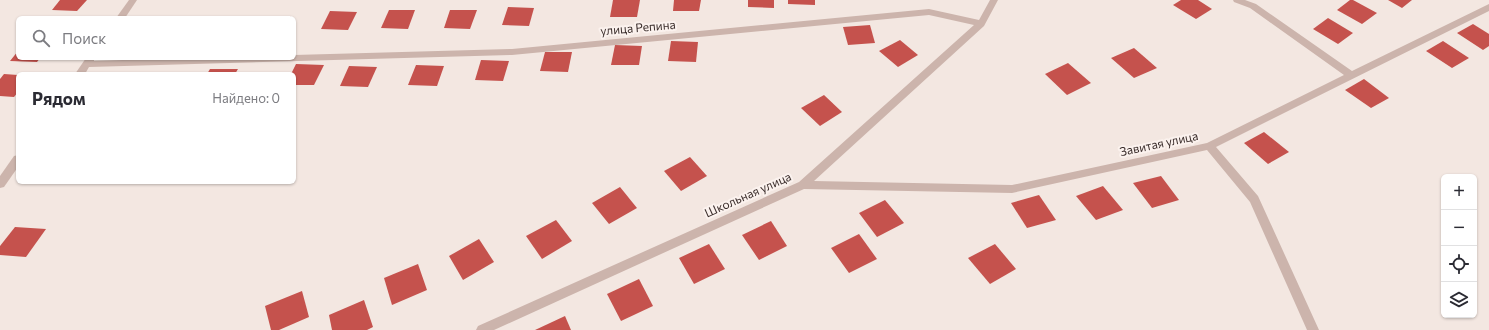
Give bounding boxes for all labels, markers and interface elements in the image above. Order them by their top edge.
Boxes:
search box [16,16,296,60]
street label: улица Репина [600,17,676,37]
icon: search [30,27,52,49]
text: Поиск [62,29,106,47]
text: Рядом [32,88,86,109]
text: Найдено: 0 [212,90,280,106]
street label: Завитая улица [1118,128,1199,158]
street label: Школьная улица [702,169,793,219]
map controls [1441,174,1477,318]
button: + [1441,174,1477,210]
button: − [1441,210,1477,246]
button: locate [1441,246,1477,282]
button: layers [1441,282,1477,318]

